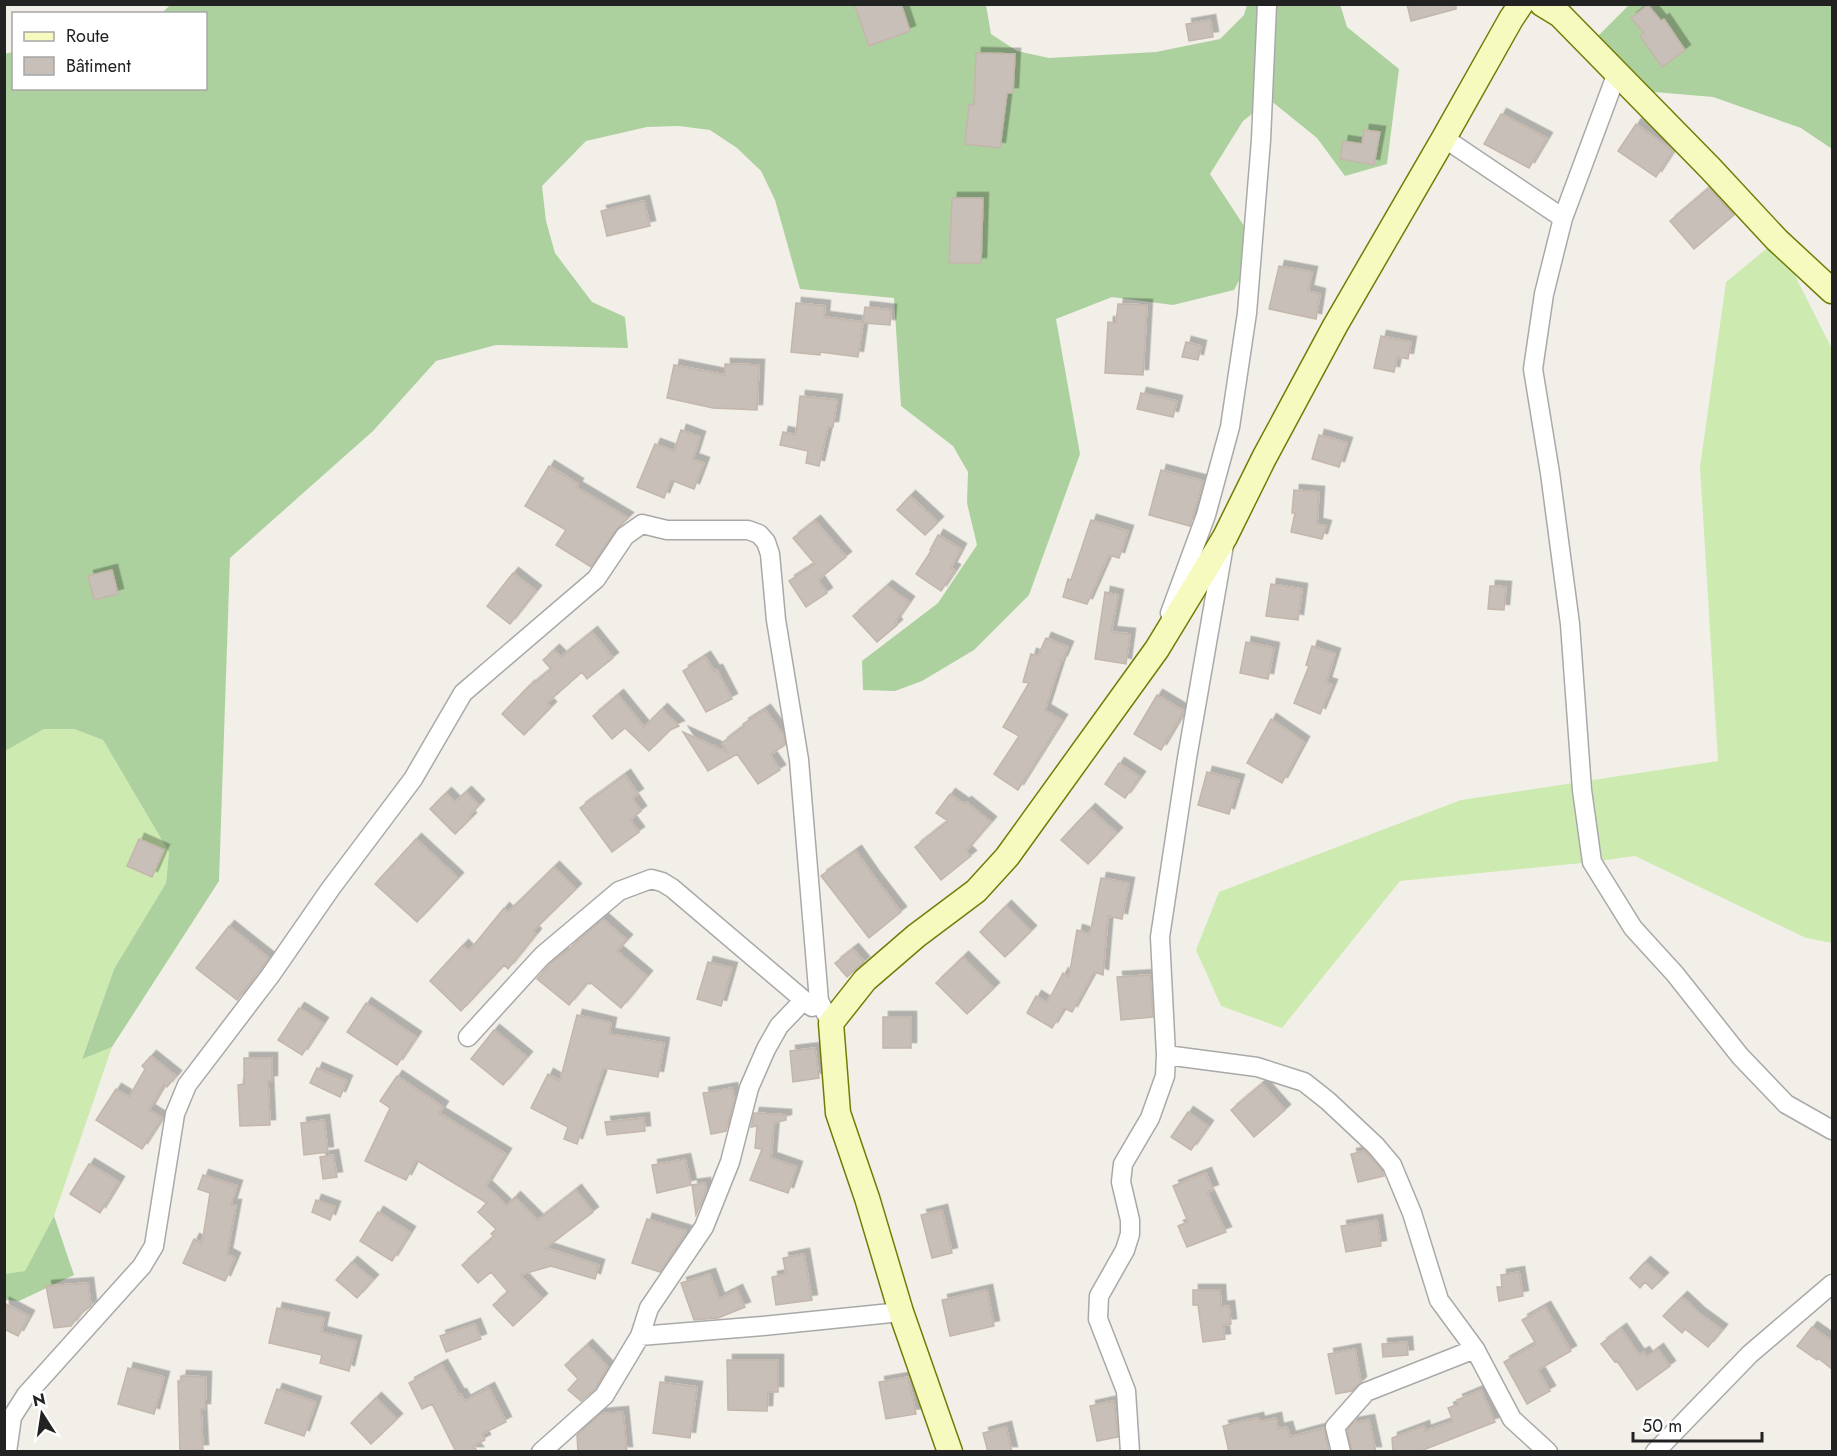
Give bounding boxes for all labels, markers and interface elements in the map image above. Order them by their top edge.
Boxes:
legend [12,12,207,90]
text: Route [66,23,109,49]
text: Bâtiment [66,53,132,79]
north arrow [12,1384,72,1444]
text: N [30,1387,48,1412]
scale bar [1633,1405,1762,1443]
text: 50 m [1642,1413,1682,1439]

